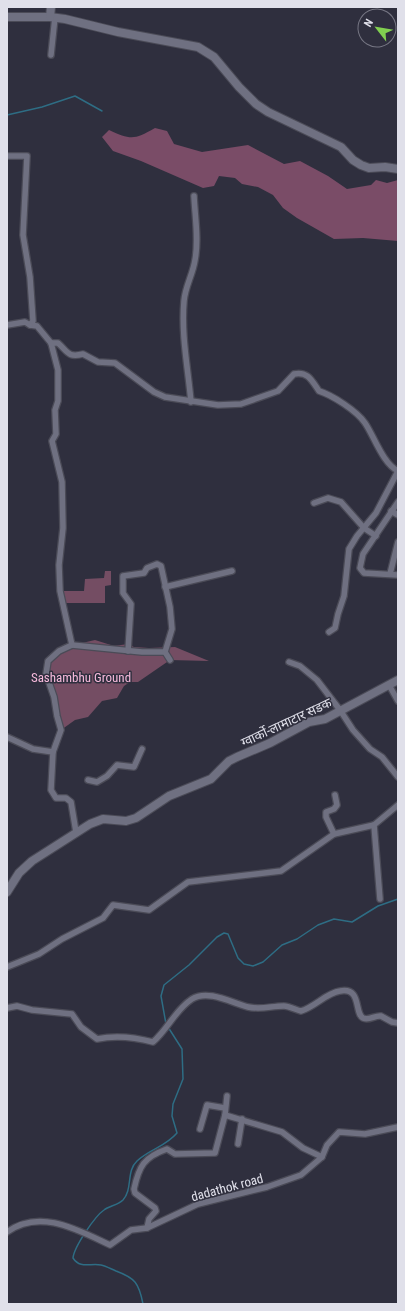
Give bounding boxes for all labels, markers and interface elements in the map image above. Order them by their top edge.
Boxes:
north arrow [357,8,397,48]
text: N [362,17,376,29]
park label: Sashambhu Ground [31,670,131,685]
street label: ग्वार्को-लामाटार सडक [239,694,335,750]
street label: dadathok road [190,1171,265,1204]

